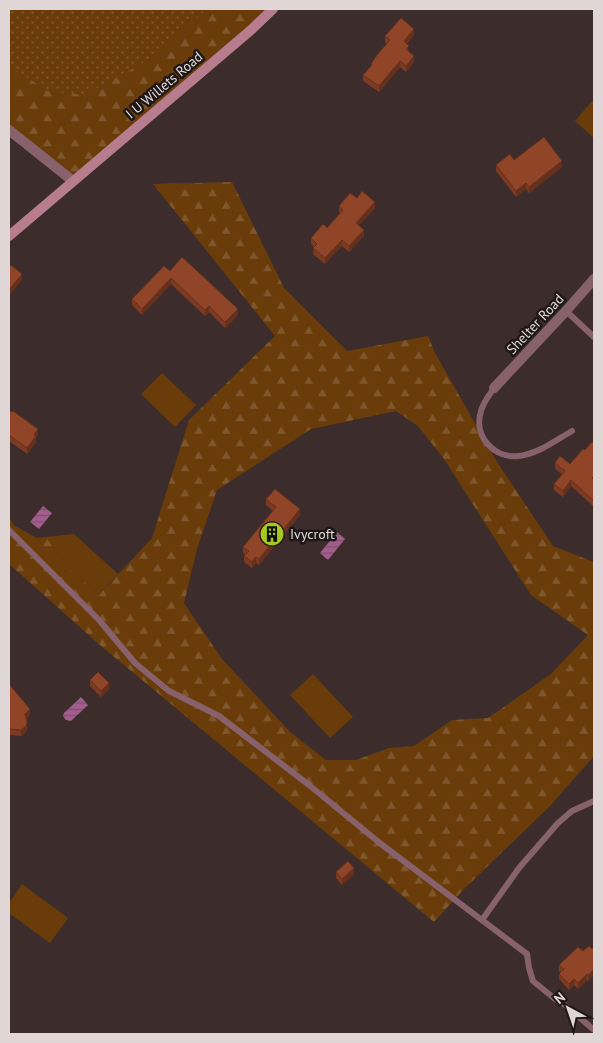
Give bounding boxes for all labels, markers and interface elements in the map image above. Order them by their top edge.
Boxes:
street label: I U Willets Road [122,48,206,122]
street label: Shelter Road [502,290,568,358]
building icon: Ivycroft [259,521,285,547]
place label: Ivycroft [290,525,335,543]
north arrow [543,983,593,1033]
text: N [550,988,569,1008]

